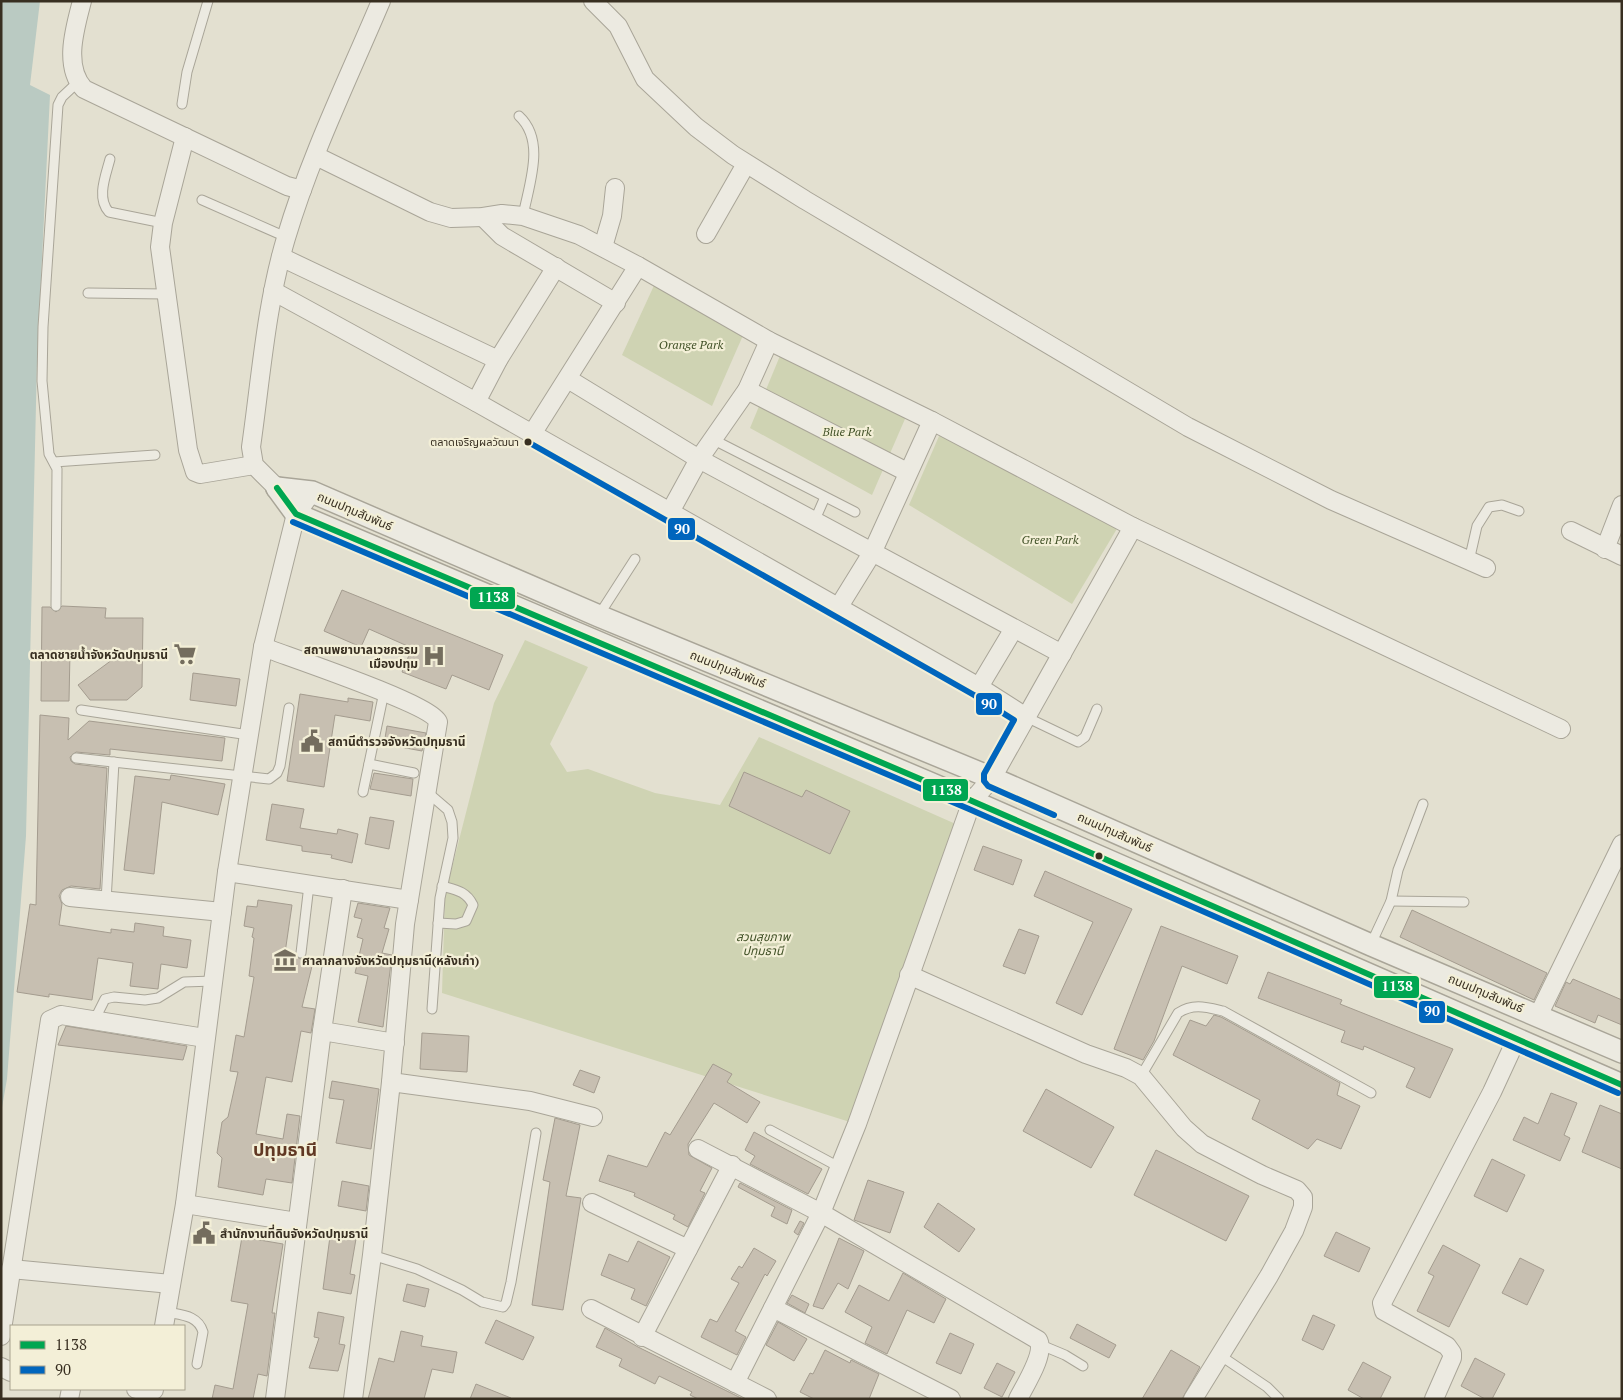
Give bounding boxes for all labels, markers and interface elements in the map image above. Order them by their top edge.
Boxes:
park label: Orange Park [659,337,723,352]
park label: Blue Park [821,424,872,439]
place label: ตลาดเจริญผลวัฒนา [430,435,519,449]
marker: ตลาดเจริญผลวัฒนา [523,437,533,447]
street label: ถนนปทุมสัมพันธ์ [315,488,395,534]
line badge: 90 [667,517,696,541]
text: 90 [674,519,690,538]
park label: Green Park [1022,532,1079,547]
line badge: 1138 [469,586,516,610]
text: 1138 [477,587,509,606]
supermarket icon: ตลาดชายน้ำจังหวัดปทุมธานี [172,641,198,667]
place label: สถานพยาบาลเวชกรรม เมืองปทุม [304,642,418,671]
hospital icon: สถานพยาบาลเวชกรรม เมืองปทุม [421,643,447,669]
place label: ตลาดชายน้ำจังหวัดปทุมธานี [30,646,168,662]
street label: ถนนปทุมสัมพันธ์ [688,647,768,691]
line badge: 90 [975,692,1003,716]
text: 90 [981,694,997,713]
public building icon: สถานีตำรวจจังหวัดปทุมธานี [299,728,325,754]
place label: สถานีตำรวจจังหวัดปทุมธานี [328,734,465,749]
line badge: 1138 [922,778,969,802]
text: 1138 [930,780,962,799]
street label: ถนนปทุมสัมพันธ์ [1075,809,1155,855]
unlabelled marker [1094,851,1104,861]
park label: สวนสุขภาพ ปทุมธานี [736,929,792,959]
museum icon: ศาลากลางจังหวัดปทุมธานี(หลังเก่า) [272,947,298,973]
place label: ศาลากลางจังหวัดปทุมธานี(หลังเก่า) [302,953,479,968]
street label: ถนนปทุมสัมพันธ์ [1446,970,1526,1016]
line badge: 1138 [1373,975,1420,999]
text: 1138 [1381,976,1413,995]
line badge: 90 [1418,1000,1446,1024]
text: 90 [1424,1001,1440,1020]
district label: ปทุมธานี [253,1137,317,1161]
public building icon: สำนักงานที่ดินจังหวัดปทุมธานี [191,1220,217,1246]
place label: สำนักงานที่ดินจังหวัดปทุมธานี [220,1224,368,1241]
legend [10,1325,185,1390]
text: 1138 [55,1334,87,1354]
text: 90 [55,1359,71,1379]

